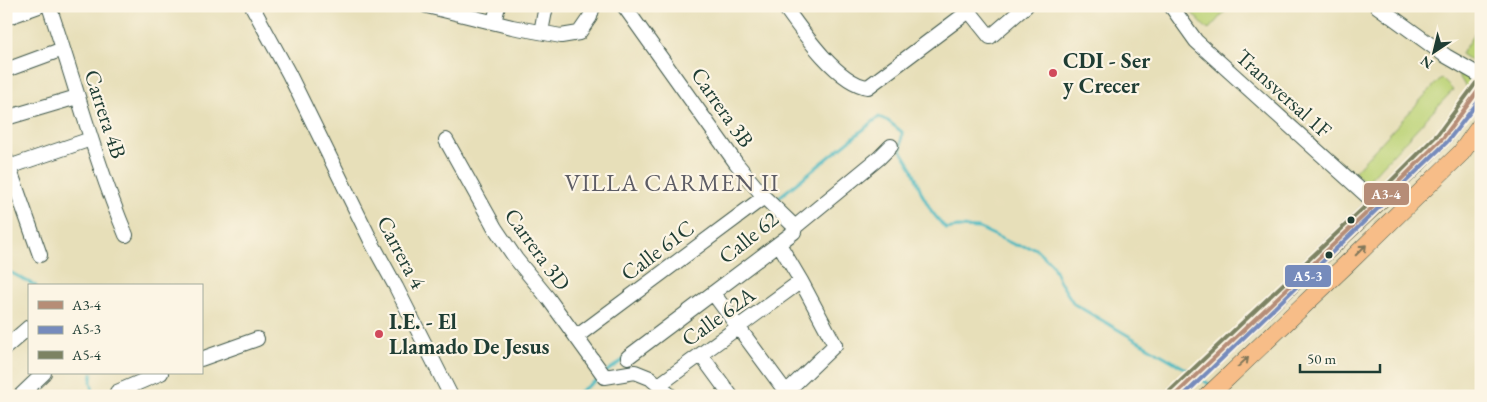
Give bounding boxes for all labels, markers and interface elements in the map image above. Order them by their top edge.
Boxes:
north arrow [1410,28,1460,78]
street label: Transversal 1F [1229,43,1338,144]
place label: CDI - Ser y Crecer [1063,46,1151,100]
text: N [1416,52,1436,73]
street label: Carrera 3B [684,61,761,153]
street label: Carrera 4B [78,66,134,162]
marker: CDI - Ser y Crecer [1047,67,1059,79]
district label: VILLA CARMEN II [565,167,779,198]
line badge: A3-4 [1363,182,1410,206]
text: A3-4 [1370,185,1401,203]
street label: Carrera 3D [498,202,577,296]
street label: Calle 62 [712,204,785,270]
street label: Carrera 4 [370,211,433,294]
street label: Calle 61C [615,213,700,287]
unlabelled marker [1346,215,1356,225]
one-way arrow [1355,244,1367,257]
unlabelled marker [1324,250,1334,260]
line badge: A5-3 [1284,264,1332,288]
text: A5-3 [1292,267,1323,285]
street label: Calle 62A [676,279,762,353]
legend [28,284,202,374]
text: A3-4 [71,295,102,314]
place label: I.E. - El Llamado De Jesus [389,307,550,361]
text: A5-3 [71,319,101,338]
marker: I.E. - El Llamado De Jesus [373,328,385,340]
scale bar [1300,342,1380,374]
text: A5-4 [71,345,102,364]
text: 50 m [1307,349,1336,368]
one-way arrow [1237,356,1250,368]

